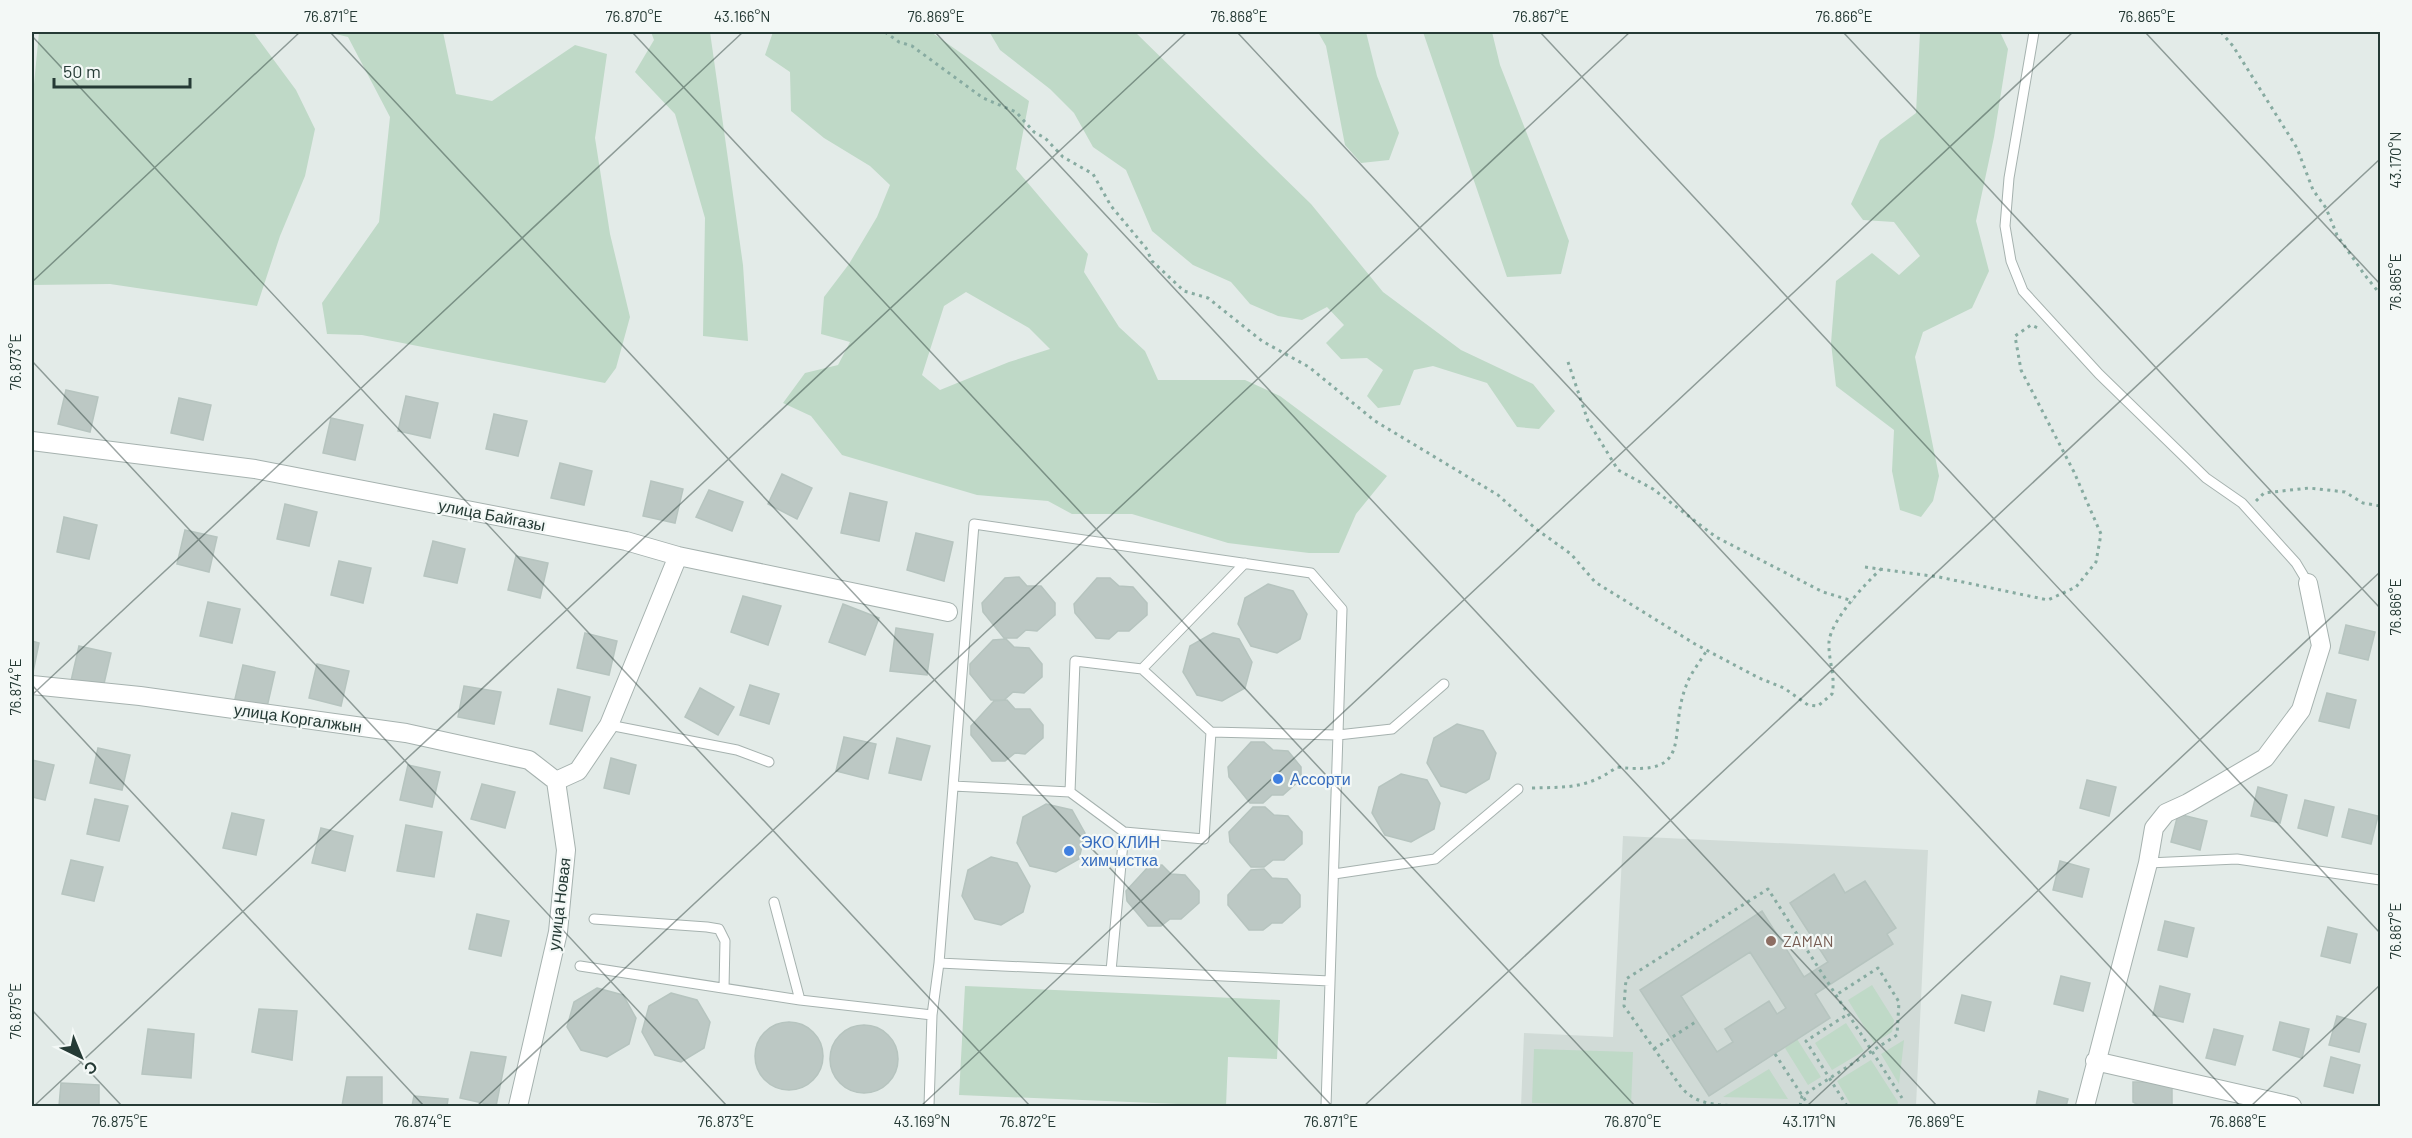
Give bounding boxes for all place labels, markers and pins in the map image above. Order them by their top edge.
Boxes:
place label: Ассорти [1290,769,1351,788]
marker: Ассорти [1271,772,1285,786]
place label: ЭКО КЛИН химчистка [1081,832,1160,869]
marker: ЭКО КЛИН химчистка [1062,844,1076,858]
place label: ZAMAN [1783,931,1833,950]
marker: ZAMAN [1764,934,1778,948]

